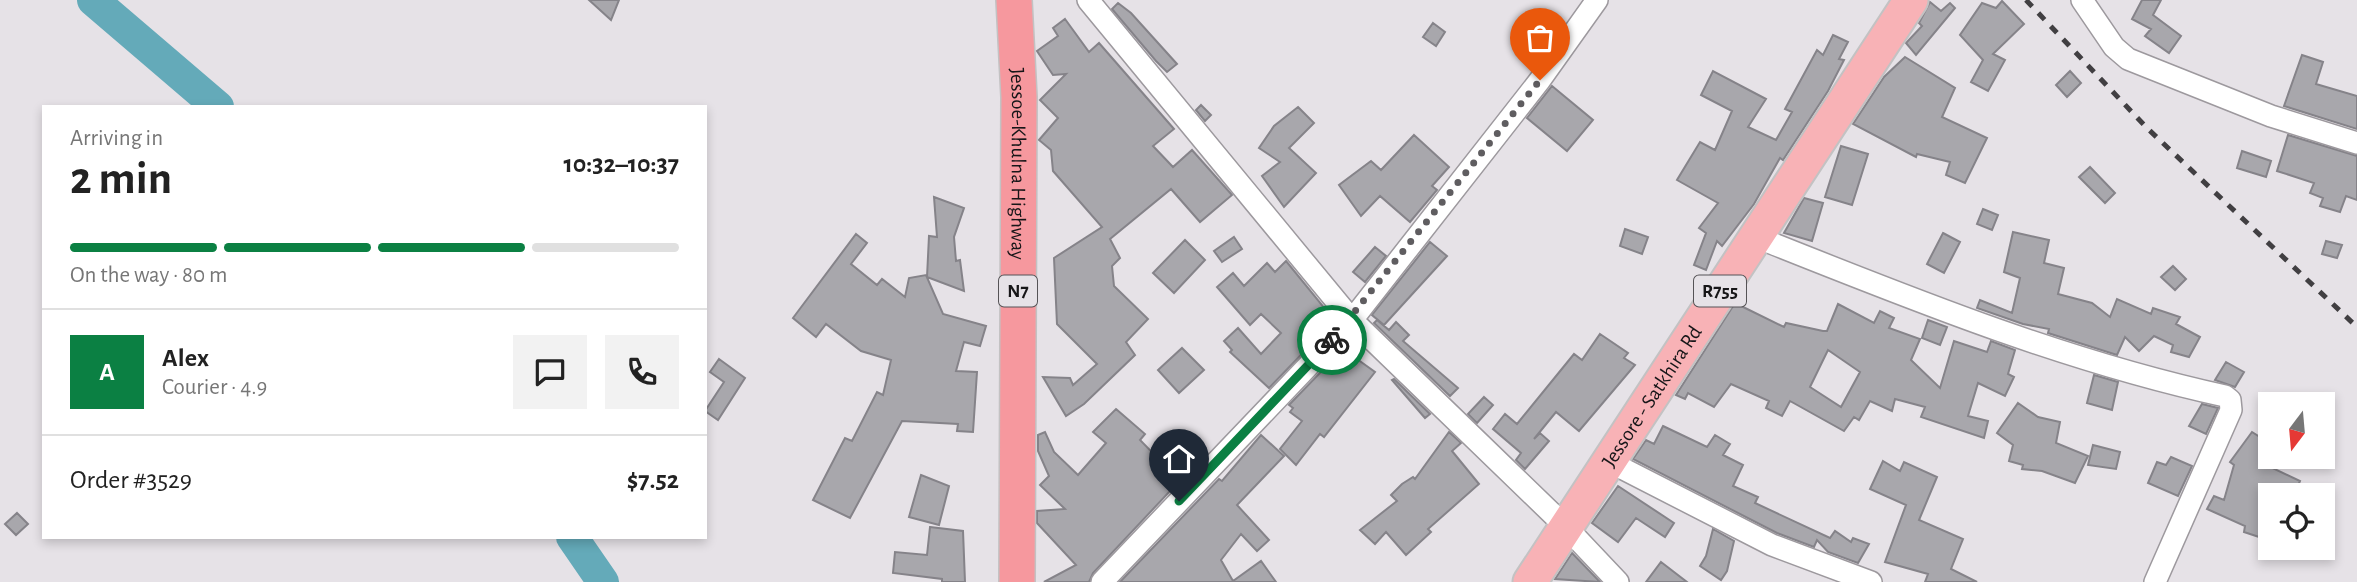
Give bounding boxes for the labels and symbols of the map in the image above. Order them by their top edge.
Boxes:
pin [1510,8,1570,80]
street label: Jessoe-Khulna Highway [1007,67,1030,260]
road number: N7 [999,276,1037,306]
road number: R755 [1694,276,1746,306]
courier [1297,305,1367,375]
street label: Jessore - Satkhira Rd [1598,322,1705,471]
north arrow [2258,392,2334,469]
pin [1149,429,1209,501]

